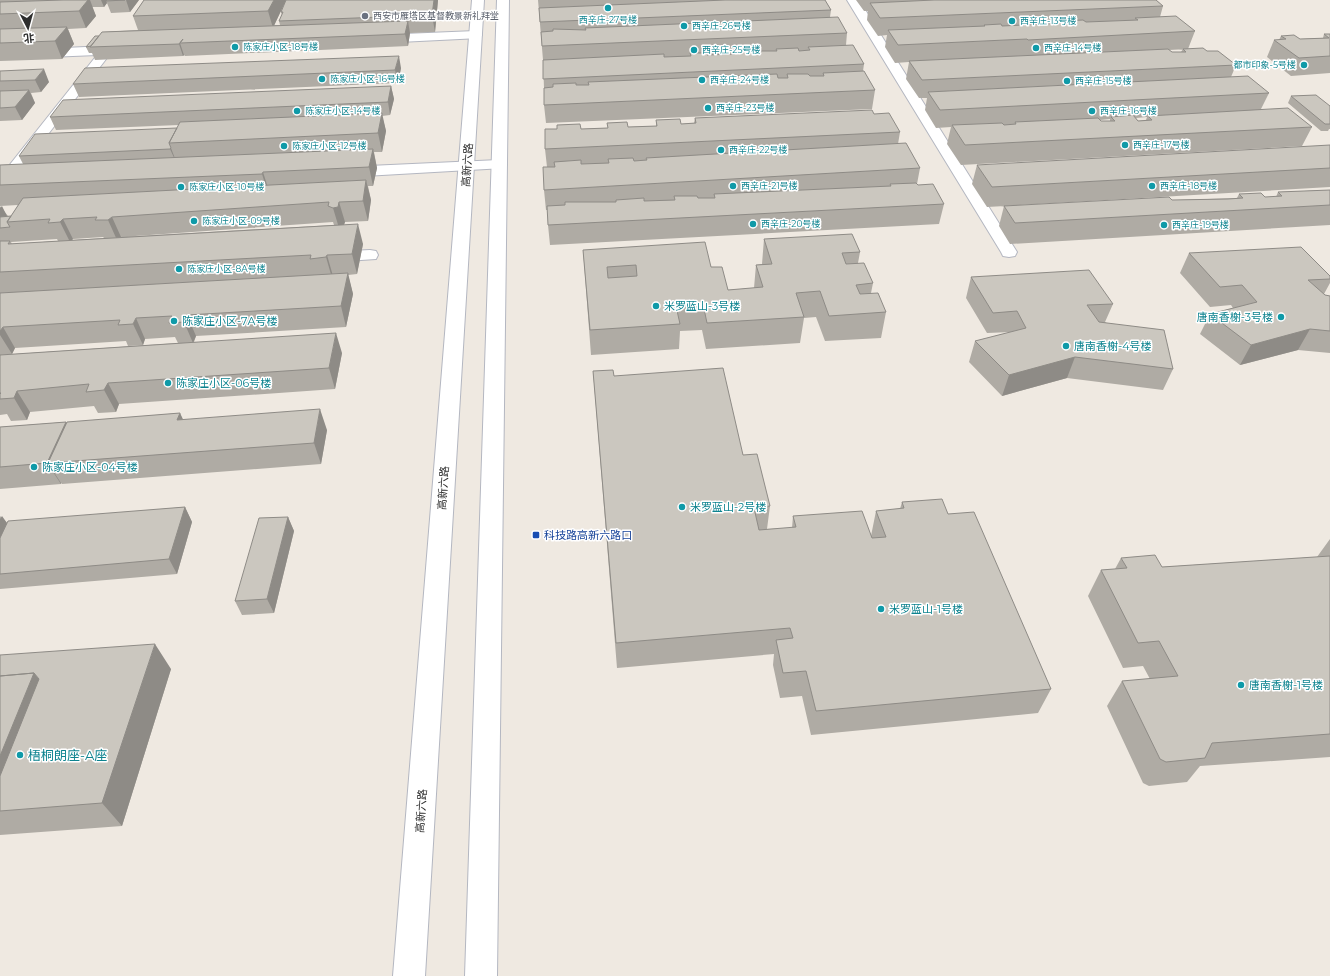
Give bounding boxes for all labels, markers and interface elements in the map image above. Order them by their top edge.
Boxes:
marker: 西辛庄-27号楼 [603,3,613,13]
north arrow [8,8,48,48]
place label: 西安市雁塔区基督教景新礼拜堂 [373,10,499,21]
marker: 西安市雁塔区基督教景新礼拜堂 [360,11,370,21]
place label: 西辛庄-27号楼 [579,14,637,25]
place label: 西辛庄-13号楼 [1020,15,1077,26]
marker: 西辛庄-13号楼 [1007,16,1017,26]
place label: 西辛庄-26号楼 [692,20,751,31]
marker: 西辛庄-26号楼 [679,21,689,31]
text: 北 [23,30,35,45]
place label: 陈家庄小区-18号楼 [243,41,318,52]
marker: 陈家庄小区-18号楼 [230,42,240,52]
place label: 西辛庄-14号楼 [1044,42,1101,53]
marker: 西辛庄-14号楼 [1031,43,1041,53]
place label: 西辛庄-25号楼 [702,44,761,55]
marker: 西辛庄-25号楼 [689,45,699,55]
place label: 都市印象-5号楼 [1233,59,1296,70]
marker: 都市印象-5号楼 [1299,60,1309,70]
place label: 陈家庄小区-16号楼 [330,73,405,84]
marker: 陈家庄小区-16号楼 [317,74,327,84]
place label: 西辛庄-24号楼 [710,74,769,85]
marker: 西辛庄-24号楼 [697,75,707,85]
place label: 西辛庄-15号楼 [1075,75,1132,86]
marker: 西辛庄-15号楼 [1062,76,1072,86]
place label: 西辛庄-23号楼 [716,102,775,113]
marker: 西辛庄-23号楼 [703,103,713,113]
place label: 陈家庄小区-14号楼 [305,105,380,116]
place label: 西辛庄-16号楼 [1100,105,1157,116]
marker: 陈家庄小区-14号楼 [292,106,302,116]
marker: 西辛庄-16号楼 [1087,106,1097,116]
place label: 西辛庄-17号楼 [1133,139,1190,150]
place label: 陈家庄小区-12号楼 [292,140,367,151]
marker: 西辛庄-17号楼 [1120,140,1130,150]
marker: 陈家庄小区-12号楼 [279,141,289,151]
street label: 高新六路 [458,143,476,187]
place label: 西辛庄-22号楼 [729,144,788,155]
marker: 西辛庄-22号楼 [716,145,726,155]
place label: 西辛庄-21号楼 [741,180,798,191]
place label: 西辛庄-18号楼 [1160,180,1217,191]
place label: 陈家庄小区-10号楼 [189,181,265,192]
marker: 西辛庄-21号楼 [728,181,738,191]
marker: 西辛庄-18号楼 [1147,181,1157,191]
marker: 陈家庄小区-10号楼 [176,182,186,192]
place label: 陈家庄小区-09号楼 [202,215,280,226]
marker: 陈家庄小区-09号楼 [189,216,199,226]
place label: 西辛庄-20号楼 [761,218,820,229]
marker: 西辛庄-20号楼 [748,219,758,229]
place label: 西辛庄-19号楼 [1172,219,1229,230]
marker: 西辛庄-19号楼 [1159,220,1169,230]
place label: 陈家庄小区-8A号楼 [187,263,266,274]
marker: 陈家庄小区-8A号楼 [174,264,184,274]
place label: 米罗蓝山-3号楼 [664,299,740,313]
marker: 米罗蓝山-3号楼 [651,301,661,311]
place label: 唐南香榭-3号楼 [1197,310,1273,324]
marker: 唐南香榭-3号楼 [1276,312,1286,322]
place label: 陈家庄小区-7A号楼 [182,314,277,328]
marker: 陈家庄小区-7A号楼 [169,316,179,326]
place label: 唐南香榭-4号楼 [1074,339,1152,353]
marker: 唐南香榭-4号楼 [1061,341,1071,351]
place label: 陈家庄小区-06号楼 [176,376,271,390]
marker: 陈家庄小区-06号楼 [163,378,173,388]
place label: 陈家庄小区-04号楼 [42,460,138,474]
marker: 陈家庄小区-04号楼 [29,462,39,472]
street label: 高新六路 [434,466,452,510]
place label: 米罗蓝山-2号楼 [690,500,766,514]
marker: 米罗蓝山-2号楼 [677,502,687,512]
place label: 科技路高新六路口 [544,528,632,542]
marker: 科技路高新六路口 [531,530,541,540]
place label: 米罗蓝山-1号楼 [889,602,963,616]
marker: 米罗蓝山-1号楼 [876,604,886,614]
place label: 唐南香榭-1号楼 [1249,678,1323,692]
marker: 唐南香榭-1号楼 [1236,680,1246,690]
place label: 梧桐朗座-A座 [28,747,107,763]
marker: 梧桐朗座-A座 [15,750,25,760]
street label: 高新六路 [412,789,430,833]

